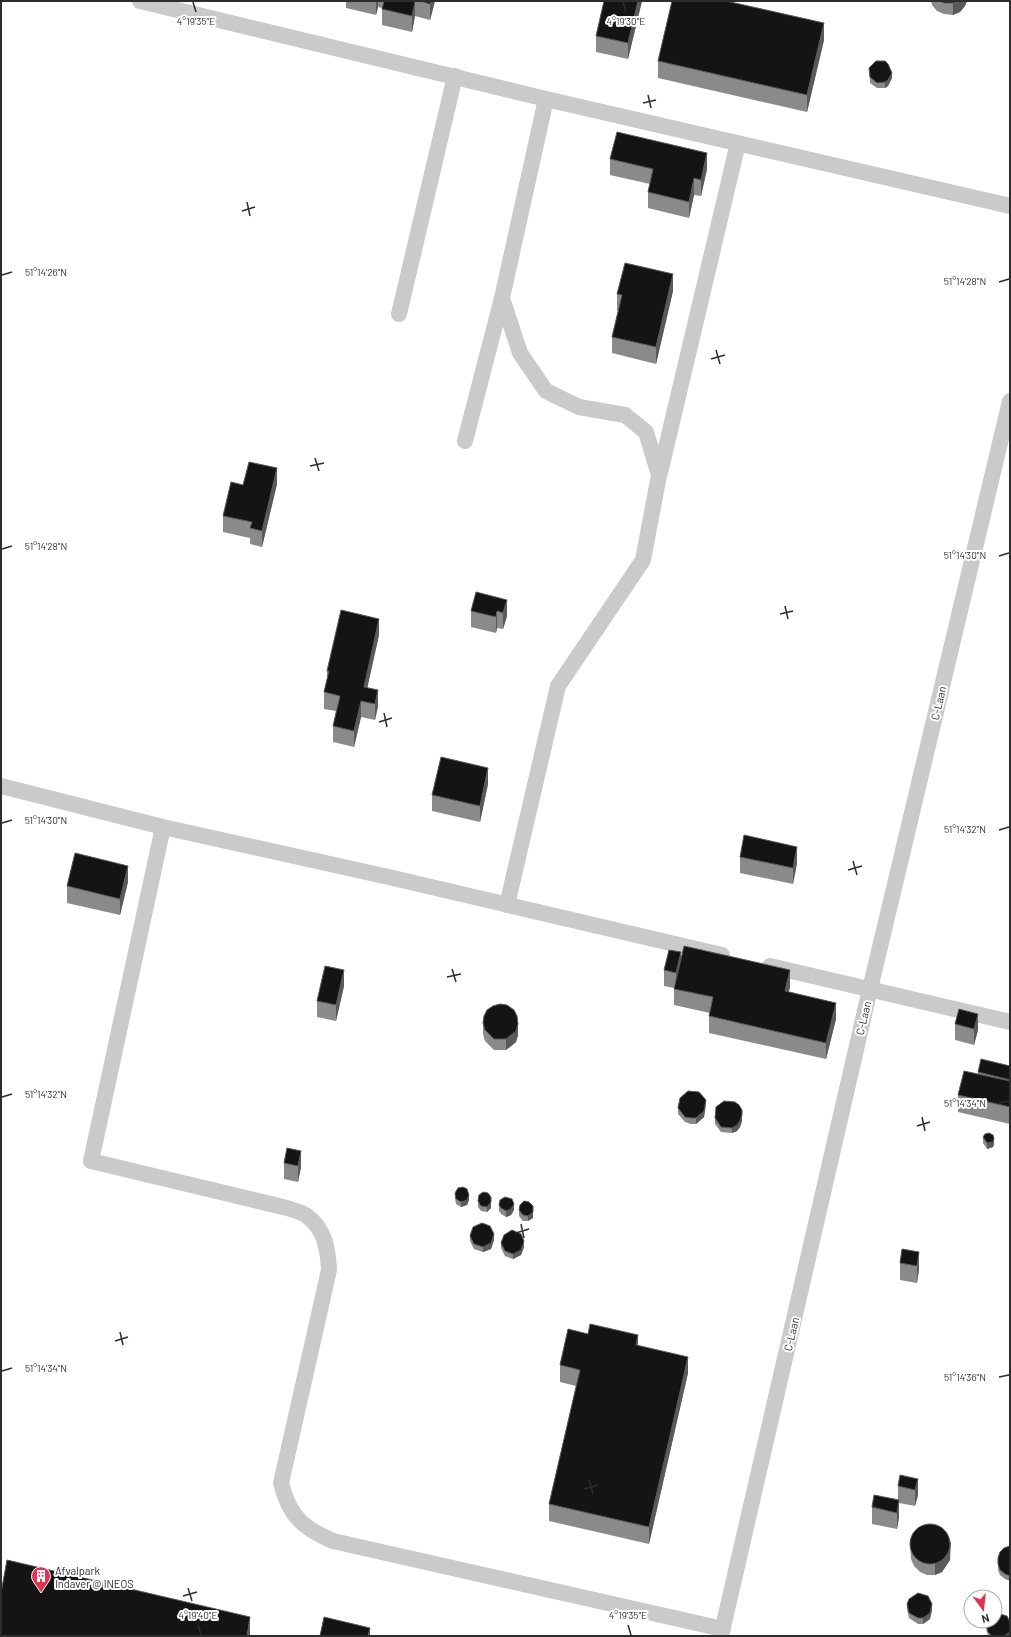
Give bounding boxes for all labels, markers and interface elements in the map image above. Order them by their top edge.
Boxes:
text: 4°19'35"E [177,15,215,27]
text: 4°19'30"E [607,15,645,27]
text: 51°14'26"N [25,266,67,278]
text: 51°14'28"N [944,275,986,287]
text: 51°14'28"N [25,540,67,552]
text: 51°14'30"N [944,549,986,561]
street label: C-Laan [928,685,948,721]
text: 51°14'30"N [25,814,67,826]
text: 51°14'32"N [944,823,986,835]
street label: C-Laan [853,1000,873,1036]
text: 51°14'32"N [25,1088,67,1100]
text: 51°14'34"N [944,1097,986,1109]
street label: C-Laan [781,1316,801,1352]
text: 51°14'34"N [25,1362,67,1374]
text: 51°14'36"N [944,1371,986,1383]
place label: Afvalpark Indaver @ INEOS [55,1564,134,1590]
building icon: Afvalpark Indaver @ INEOS [30,1565,52,1593]
north arrow [963,1589,1003,1629]
text: 4°19'40"E [178,1609,218,1621]
text: 4°19'35"E [609,1609,647,1621]
text: N [980,1612,991,1626]

